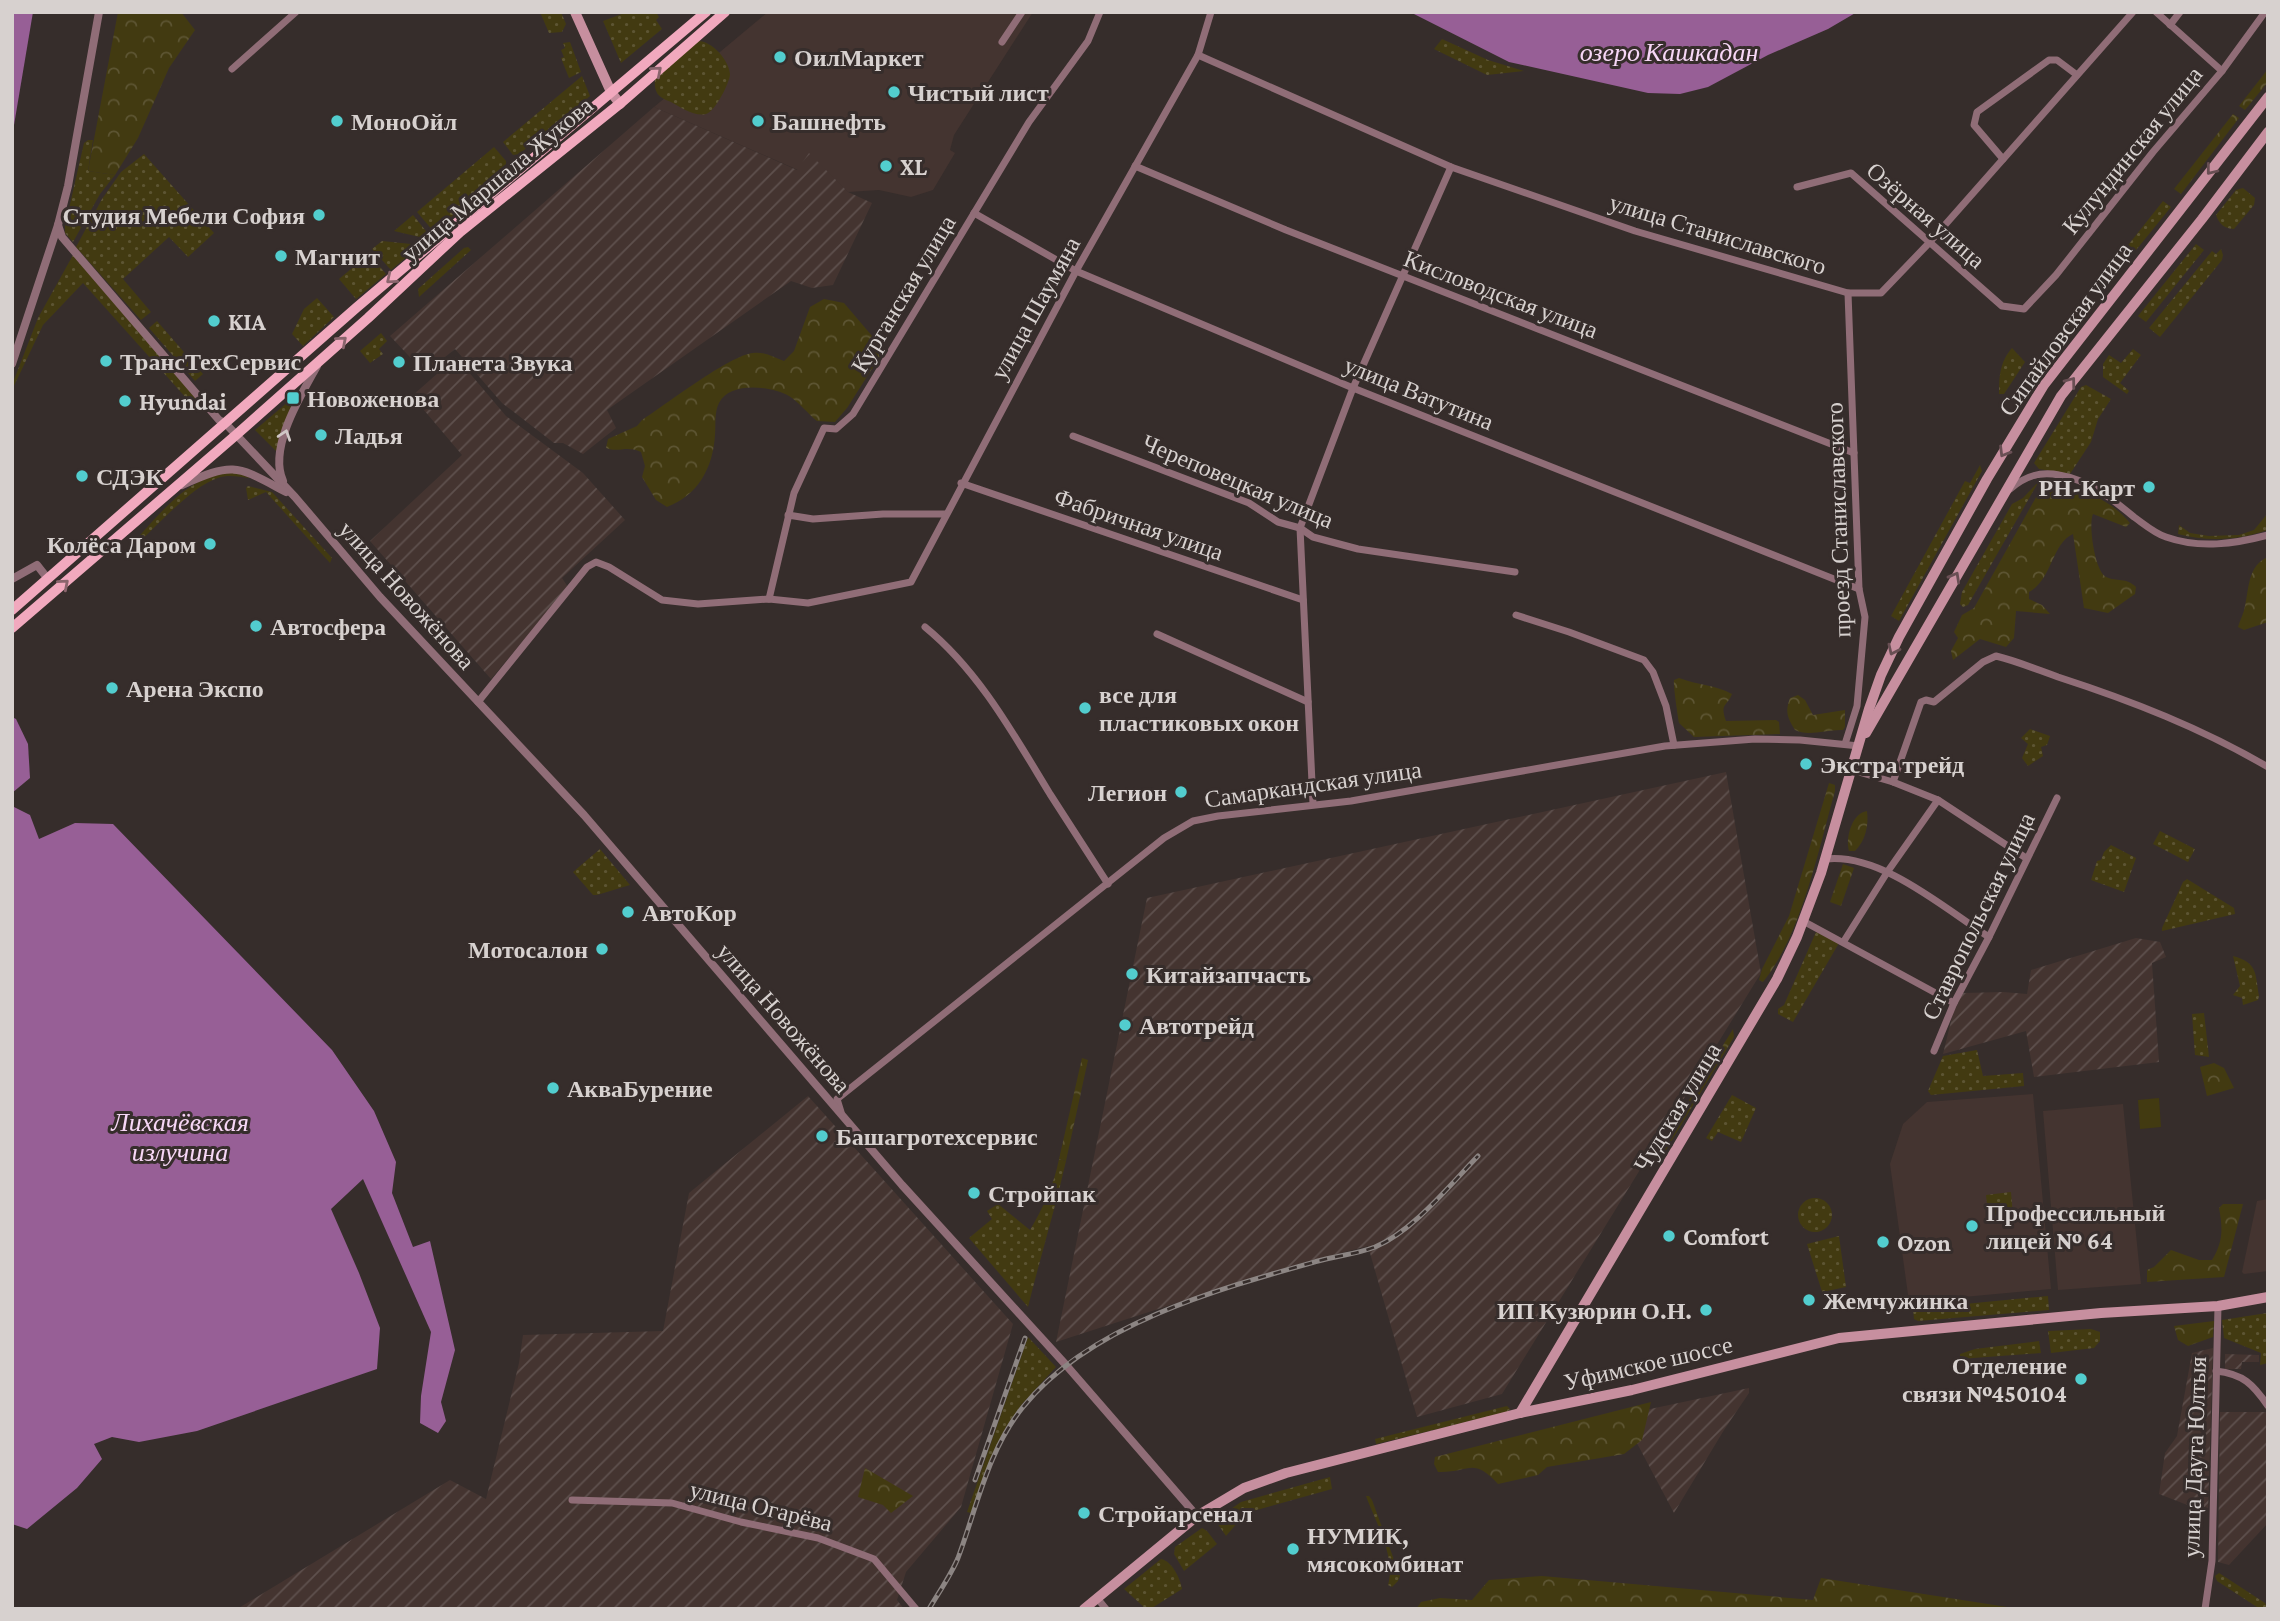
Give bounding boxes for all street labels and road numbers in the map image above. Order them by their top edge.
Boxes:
street label: Кулундинская улица [2056,61,2208,239]
street label: улица Маршала Жукова [396,91,598,267]
street label: Озёрная улица [1861,156,1991,274]
street label: улица Станиславского [1606,188,1830,280]
street label: Курганская улица [845,210,961,378]
street label: улица Шаумяна [985,232,1085,384]
street label: Сипайловская улица [1993,237,2137,421]
street label: Кисловодская улица [1400,245,1602,344]
street label: улица Ватутина [1340,351,1498,435]
street label: проезд Станиславского [1820,402,1856,638]
street label: Череповецкая улица [1138,428,1338,534]
street label: Фабричная улица [1051,482,1227,566]
street label: улица Новожёнова [334,516,481,675]
street label: Самаркандская улица [1203,755,1424,813]
street label: Ставропольская улица [1916,808,2040,1024]
street label: улица Новожёнова [712,938,857,1099]
street label: Чудская улица [1628,1037,1726,1176]
street label: Уфимское шоссе [1561,1330,1735,1396]
street label: улица Даута Юлтыя [2177,1356,2211,1558]
street label: улица Огарёва [687,1475,835,1537]

